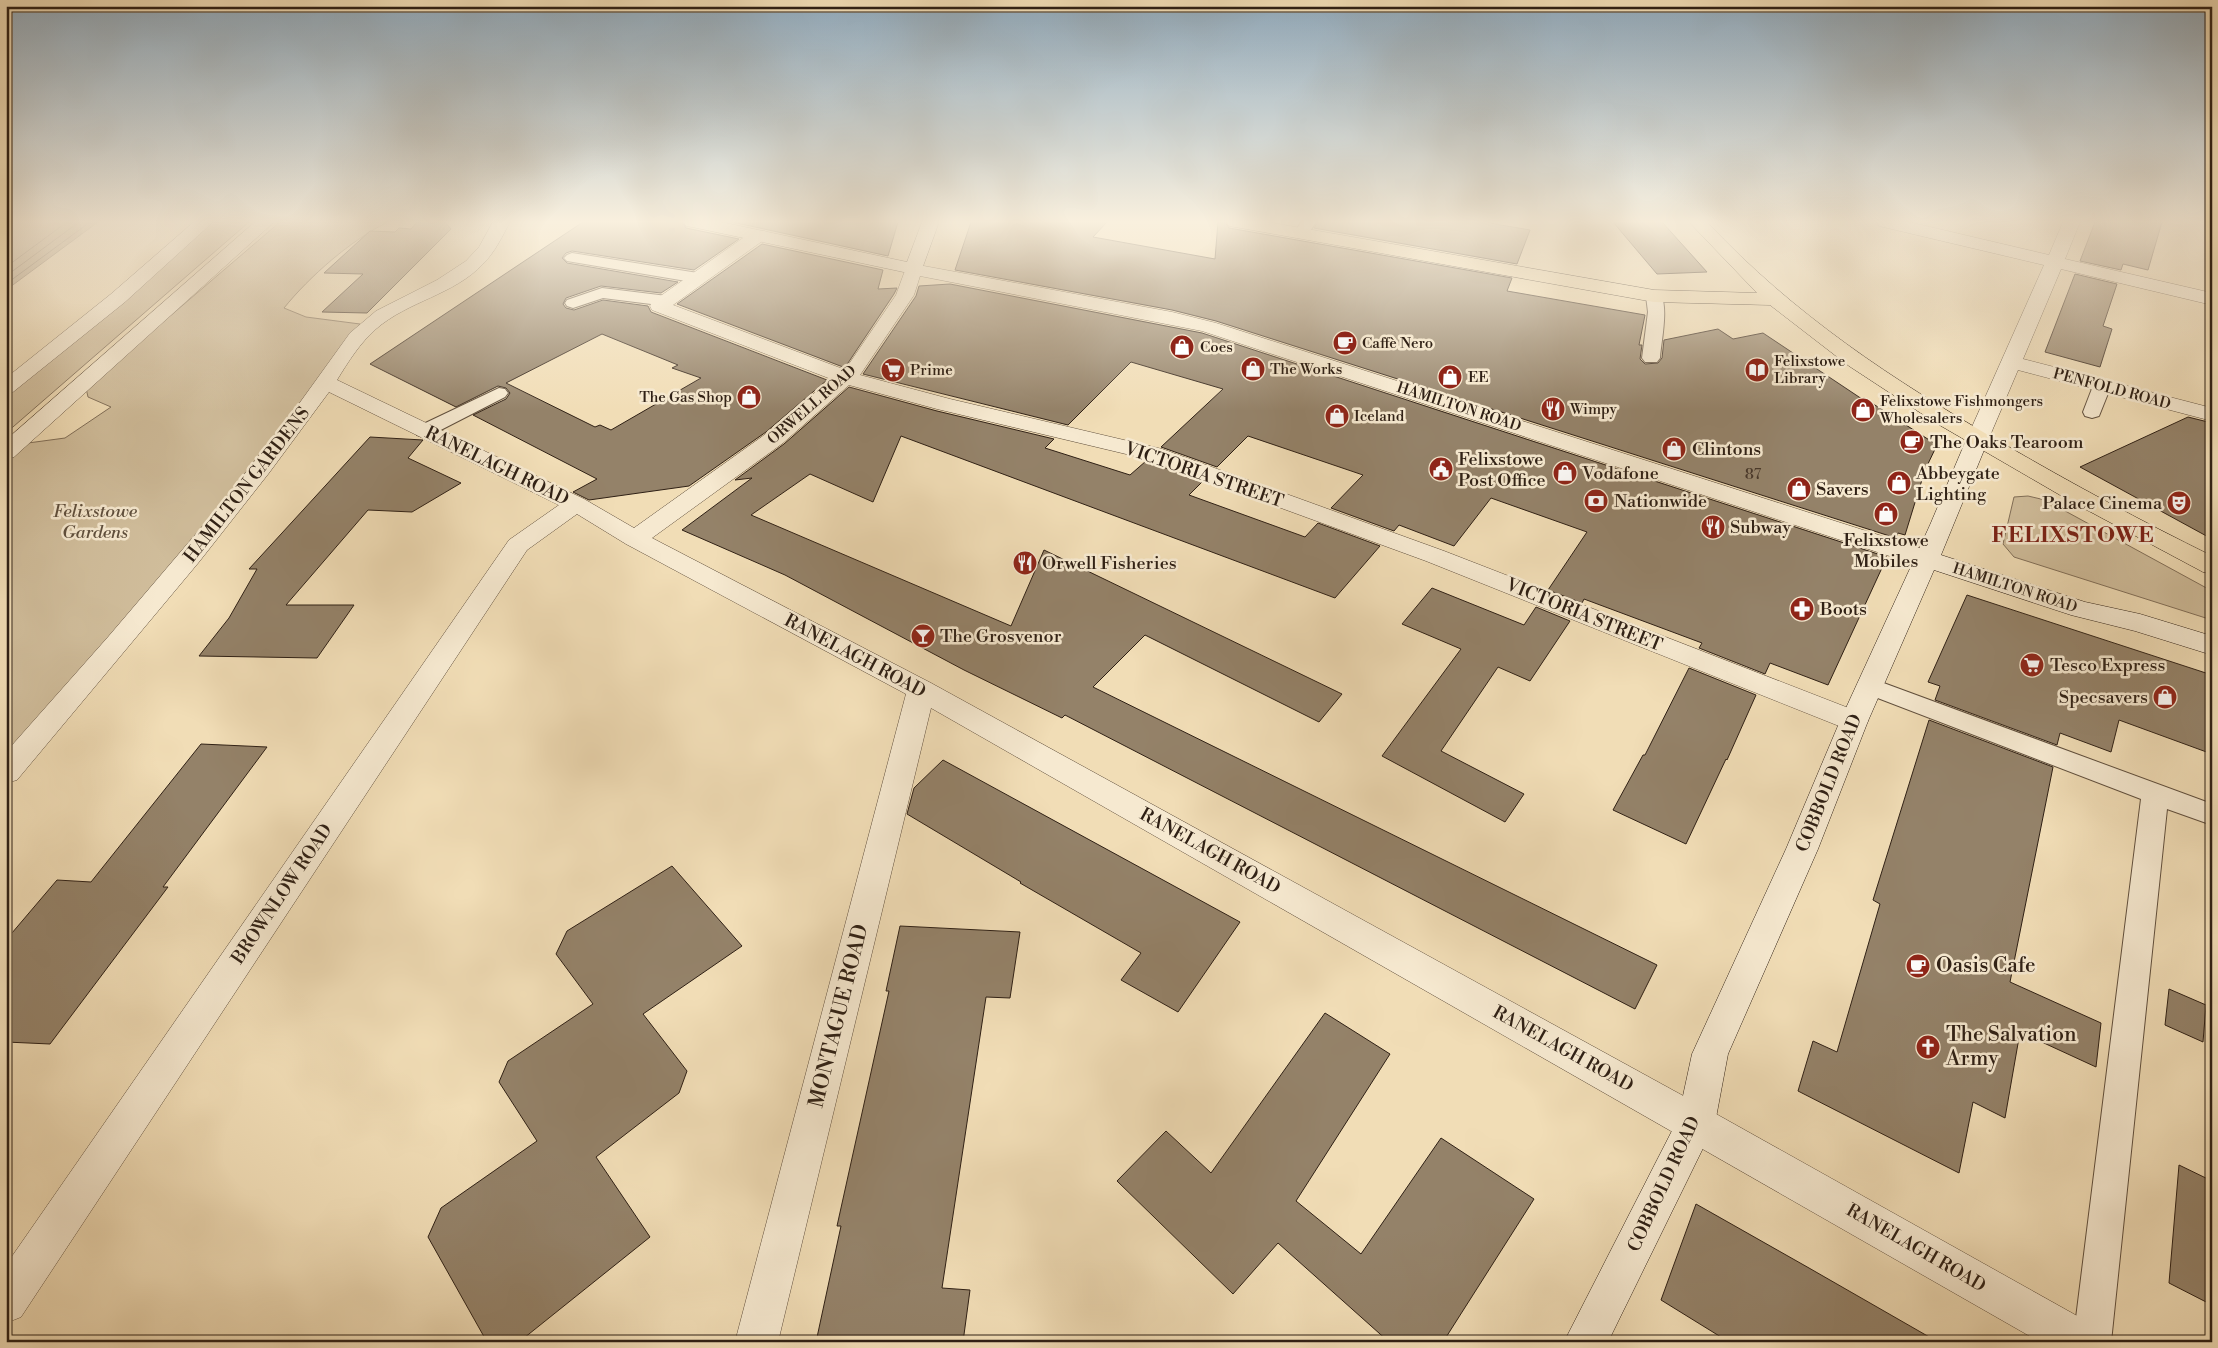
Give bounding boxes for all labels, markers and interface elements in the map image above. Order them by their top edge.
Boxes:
cafe icon: Caffè Nero [1332,330,1358,356]
shop icon: Coes [1169,334,1195,360]
place label: Caffè Nero [1362,334,1433,353]
place label: Coes [1200,338,1233,357]
place label: Felixstowe Library [1774,352,1845,388]
shop icon: The Works [1240,356,1266,382]
supermarket icon: Prime [880,357,906,383]
library icon: Felixstowe Library [1744,357,1770,383]
place label: The Works [1270,360,1342,379]
street label: ORWELL ROAD [764,361,860,449]
place label: Prime [910,361,953,380]
shop icon: EE [1437,364,1463,390]
street label: PENFOLD ROAD [2051,364,2173,414]
place label: EE [1468,368,1489,387]
street label: HAMILTON ROAD [1394,378,1524,436]
shop icon: The Gas Shop [736,384,762,410]
place label: The Gas Shop [639,388,732,407]
place label: Felixstowe Fishmongers Wholesalers [1879,392,2043,428]
restaurant icon: Wimpy [1540,396,1566,422]
shop icon: Felixstowe Fishmongers Wholesalers [1850,397,1876,423]
place label: Wimpy [1569,400,1618,419]
street label: HAMILTON GARDENS [179,402,315,568]
shop icon: Iceland [1324,403,1350,429]
place label: Iceland [1354,407,1405,426]
street label: RANELAGH ROAD [421,421,573,511]
cafe icon: The Oaks Tearoom [1899,429,1925,455]
place label: The Oaks Tearoom [1930,431,2084,454]
shop icon: Clintons [1661,436,1687,462]
street label: VICTORIA STREET [1120,437,1287,513]
place label: Clintons [1692,438,1761,461]
place label: Felixstowe Post Office [1458,448,1546,492]
public building icon: Felixstowe Post Office [1428,456,1454,482]
shop icon: Vodafone [1552,460,1578,486]
place label: Vodafone [1581,462,1659,485]
place label: Abbeygate Lighting [1915,462,2000,506]
house number: 87 [1745,465,1762,484]
shop icon: Abbeygate Lighting [1886,470,1912,496]
shop icon: Savers [1786,476,1812,502]
place label: Savers [1816,478,1869,501]
bank icon: Nationwide [1583,488,1609,514]
place label: Nationwide [1614,490,1707,513]
theatre icon: Palace Cinema [2166,490,2192,516]
place label: Palace Cinema [2042,492,2163,515]
park label: Felixstowe Gardens [53,500,138,544]
shop icon: Felixstowe Mobiles [1873,501,1899,527]
restaurant icon: Subway [1700,514,1726,540]
place label: Subway [1730,516,1791,539]
district label: FELIXSTOWE [1991,522,2155,549]
place label: Felixstowe Mobiles [1843,529,1929,573]
restaurant icon: Orwell Fisheries [1012,550,1038,576]
place label: Orwell Fisheries [1042,552,1177,575]
street label: HAMILTON ROAD [1950,559,2080,617]
street label: VICTORIA STREET [1501,573,1666,657]
pharmacy icon: Boots [1789,596,1815,622]
place label: Boots [1819,598,1867,621]
street label: RANELAGH ROAD [780,609,930,703]
bar icon: The Grosvenor [910,623,936,649]
place label: The Grosvenor [940,625,1062,648]
supermarket icon: Tesco Express [2019,652,2045,678]
place label: Tesco Express [2050,654,2165,677]
shop icon: Specsavers [2152,684,2178,710]
place label: Specsavers [2059,686,2148,709]
street label: COBBOLD ROAD [1791,711,1867,855]
street label: RANELAGH ROAD [1136,803,1284,899]
street label: BROWNLOW ROAD [226,819,338,970]
street label: MONTAGUE ROAD [804,922,874,1110]
cafe icon: Oasis Cafe [1905,953,1931,979]
place label: Oasis Cafe [1936,953,2036,979]
street label: RANELAGH ROAD [1489,1001,1637,1097]
place label: The Salvation Army [1945,1022,2077,1072]
church icon: The Salvation Army [1915,1034,1941,1060]
street label: COBBOLD ROAD [1623,1113,1705,1255]
street label: RANELAGH ROAD [1842,1199,1990,1297]

